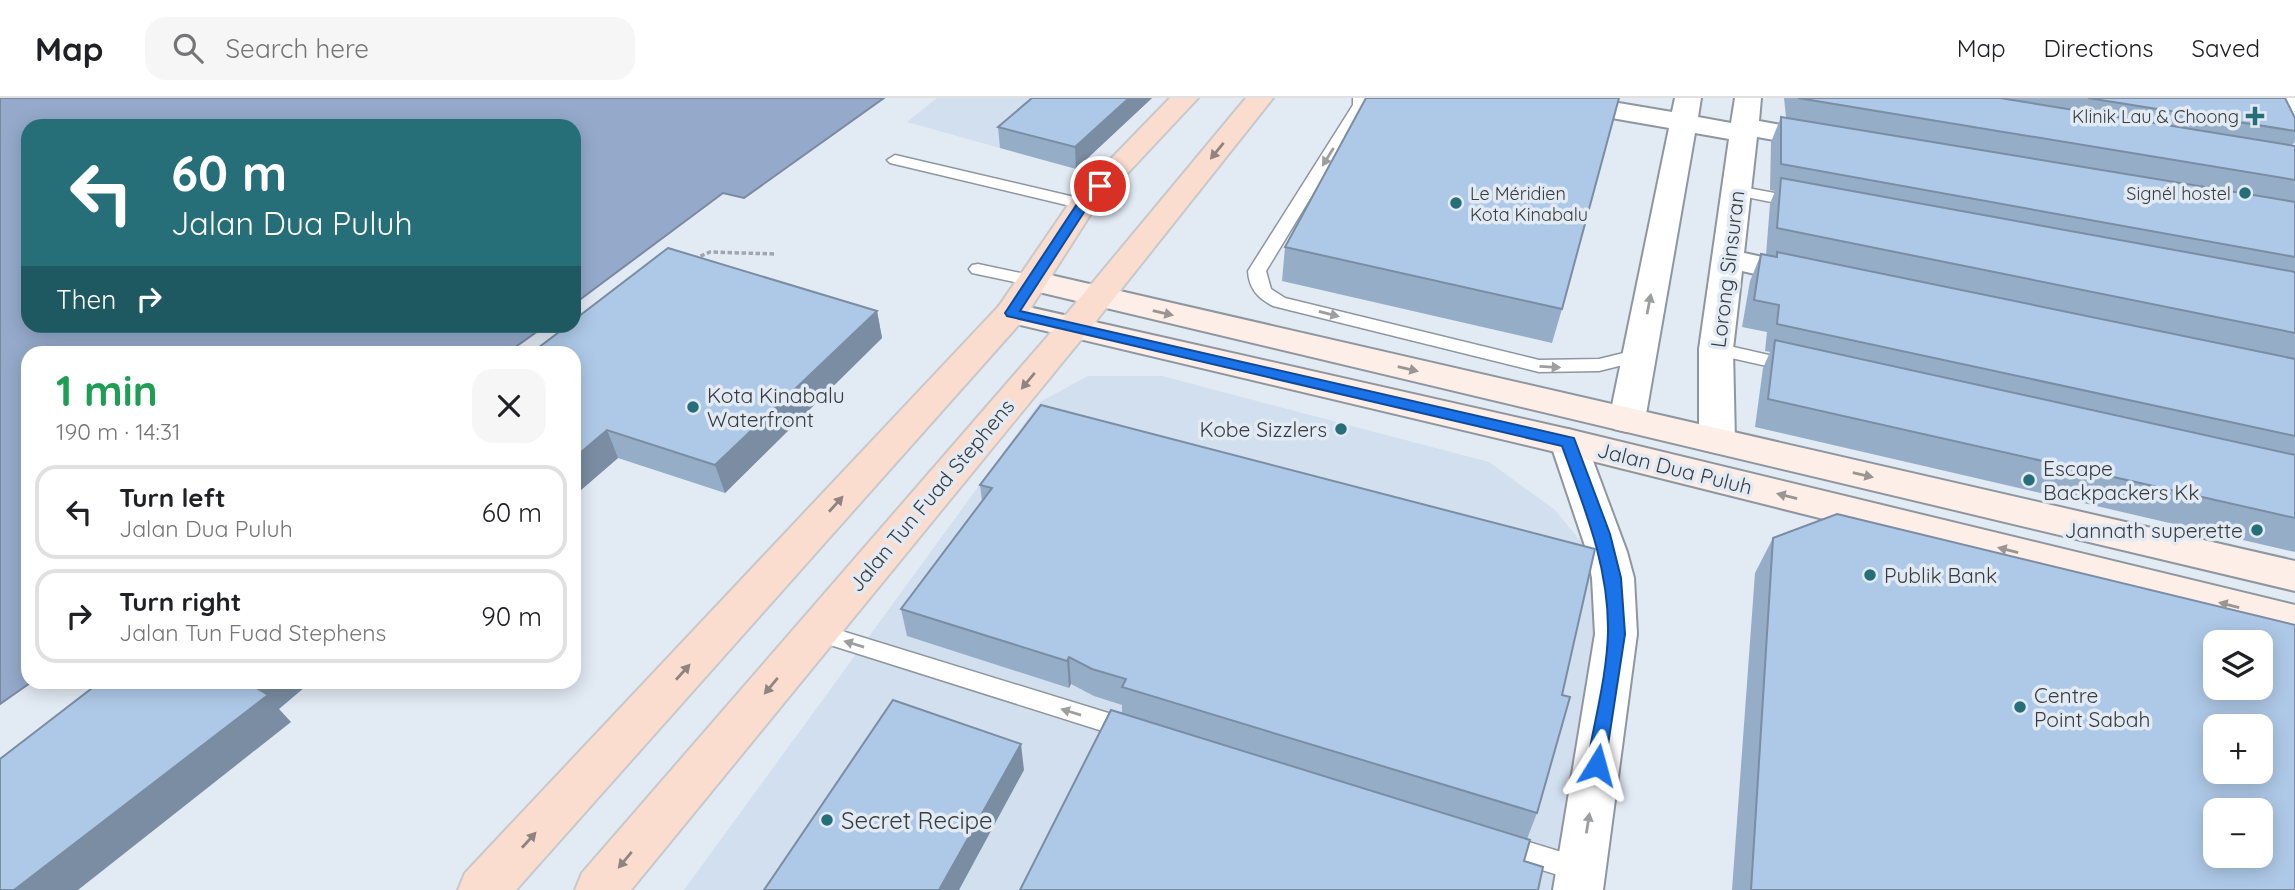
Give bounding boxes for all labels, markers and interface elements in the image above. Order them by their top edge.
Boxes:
search box [145,17,635,80]
text: Map [35,28,103,69]
icon: search [169,29,207,67]
text: Search here [225,32,369,65]
text: Map [1957,33,2006,63]
text: Directions [2044,33,2154,63]
text: Saved [2192,33,2260,63]
place label: Klinik Lau & Choong [2072,105,2239,128]
marker: Klinik Lau & Choong [2245,106,2265,126]
one-way arrow [1209,141,1224,159]
text: 60 m [171,142,287,203]
icon: left [56,147,147,238]
one-way arrow [1321,148,1334,167]
pin [1070,156,1130,216]
icon: arrive [1081,167,1119,205]
place label: Le Méridien Kota Kinabalu [1470,182,1588,226]
place label: Signél hostel [2126,182,2231,205]
marker: Signél hostel [2237,185,2253,201]
street label: Lorong Sinsuran [1704,189,1750,349]
marker: Le Méridien Kota Kinabalu [1448,195,1464,211]
text: Jalan Dua Puluh [171,203,413,243]
icon: right [130,280,168,318]
text: Then [56,283,116,316]
one-way arrow [1644,293,1655,315]
one-way arrow [1152,308,1174,319]
one-way arrow [1318,309,1340,320]
one-way arrow [1539,361,1561,372]
text: 1 min [56,364,158,417]
one-way arrow [1397,364,1419,375]
button: close [472,369,546,443]
one-way arrow [1021,372,1036,389]
place label: Kota Kinabalu Waterfront [707,382,845,432]
street label: Jalan Tun Fuad Stephens [843,393,1019,597]
marker: Kota Kinabalu Waterfront [685,399,701,415]
place label: Kobe Sizzlers [1199,416,1327,442]
text: 190 m · 14:31 [56,417,180,446]
marker: Kobe Sizzlers [1333,421,1349,437]
street label: Jalan Dua Puluh [1595,436,1755,500]
place label: Escape Backpackers Kk [2043,455,2200,505]
one-way arrow [1852,470,1874,481]
marker: Escape Backpackers Kk [2021,472,2037,488]
text: Turn left [119,481,226,514]
one-way arrow [1776,490,1798,501]
icon: left [60,493,98,531]
text: 60 m [482,496,542,529]
one-way arrow [828,496,844,513]
text: Jalan Dua Puluh [119,514,293,543]
place label: Jannath superette [2065,517,2243,543]
marker: Jannath superette [2249,522,2265,538]
one-way arrow [1997,544,2019,555]
place label: Publik Bank [1884,562,1997,588]
marker: Publik Bank [1862,567,1878,583]
text: Turn right [119,585,241,618]
icon: right [60,597,98,635]
one-way arrow [2218,599,2240,610]
text: 90 m [481,600,542,633]
text: Jalan Tun Fuad Stephens [119,618,386,647]
map controls [2203,630,2273,868]
button: layers [2203,630,2273,700]
one-way arrow [843,638,864,648]
one-way arrow [675,663,691,681]
one-way arrow [764,677,779,694]
place label: Centre Point Sabah [2034,682,2150,732]
marker: Centre Point Sabah [2012,699,2028,715]
one-way arrow [1060,706,1081,716]
button: + [2203,714,2273,784]
position arrow [1560,728,1634,802]
button: − [2203,798,2273,868]
place label: Secret Recipe [841,805,993,835]
one-way arrow [1583,811,1594,833]
marker: Secret Recipe [819,812,835,828]
one-way arrow [521,831,537,849]
one-way arrow [618,852,633,869]

